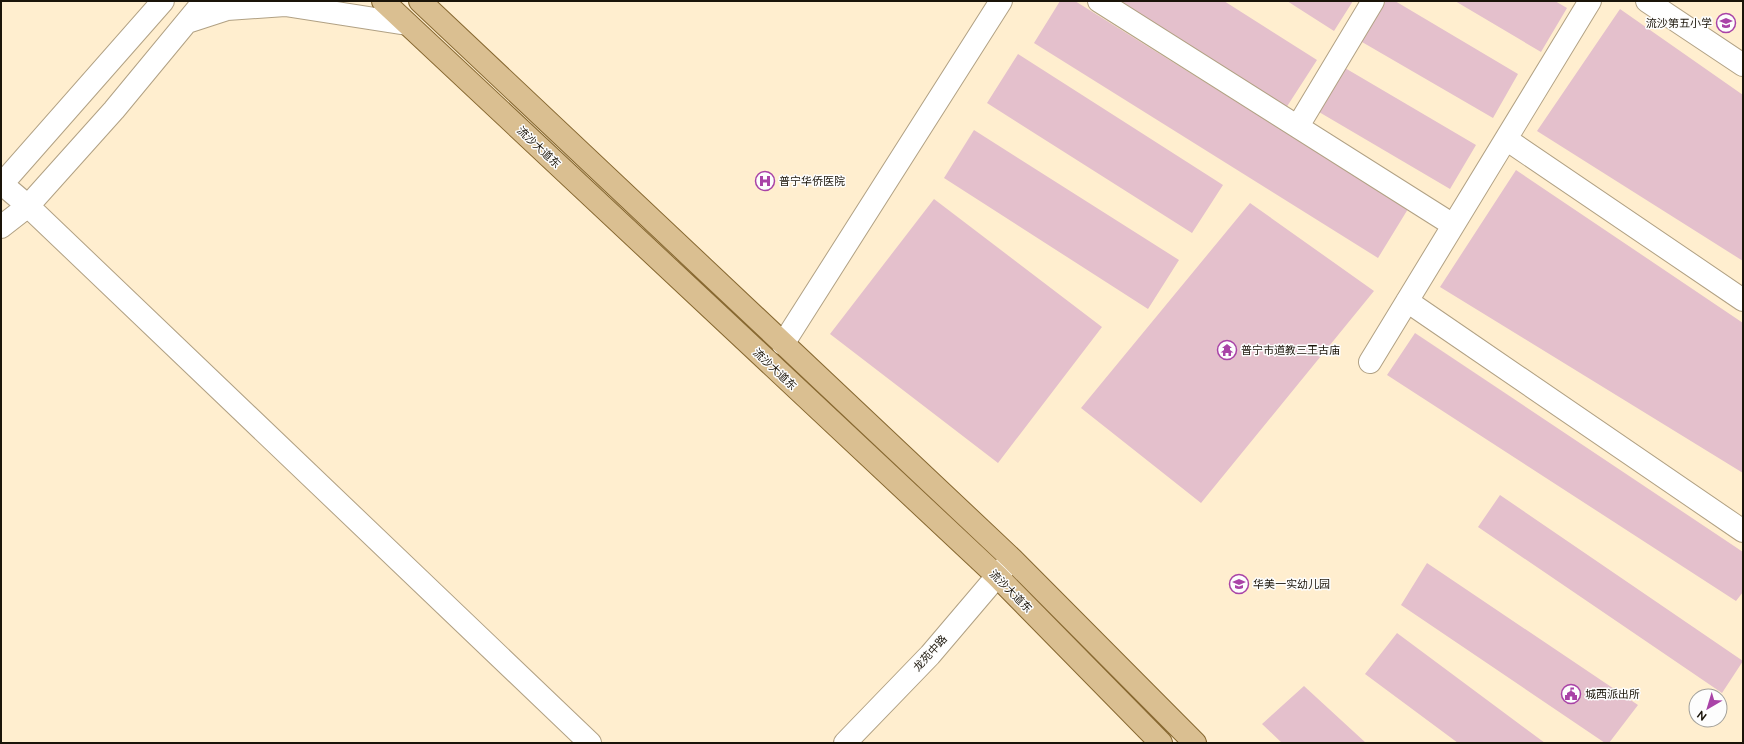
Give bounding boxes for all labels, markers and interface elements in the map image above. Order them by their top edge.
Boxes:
school or university icon: 流沙第五小学 [1715,12,1737,34]
place label: 流沙第五小学 [1646,17,1712,30]
street label: 流沙大道东 [514,124,563,171]
hospital icon: 普宁华侨医院 [754,170,776,192]
place label: 普宁华侨医院 [779,175,845,188]
temple icon: 普宁市道教三王古庙 [1216,339,1238,361]
place label: 普宁市道教三王古庙 [1241,344,1340,357]
street label: 流沙大道东 [750,346,799,393]
street label: 流沙大道东 [987,567,1035,615]
school or university icon: 华美一实幼儿园 [1228,573,1250,595]
place label: 华美一实幼儿园 [1253,578,1330,591]
street label: 龙苑中路 [911,633,950,674]
public building icon: 城西派出所 [1560,683,1582,705]
place label: 城西派出所 [1585,688,1640,701]
north arrow [1688,688,1728,728]
text: N [1695,708,1709,723]

